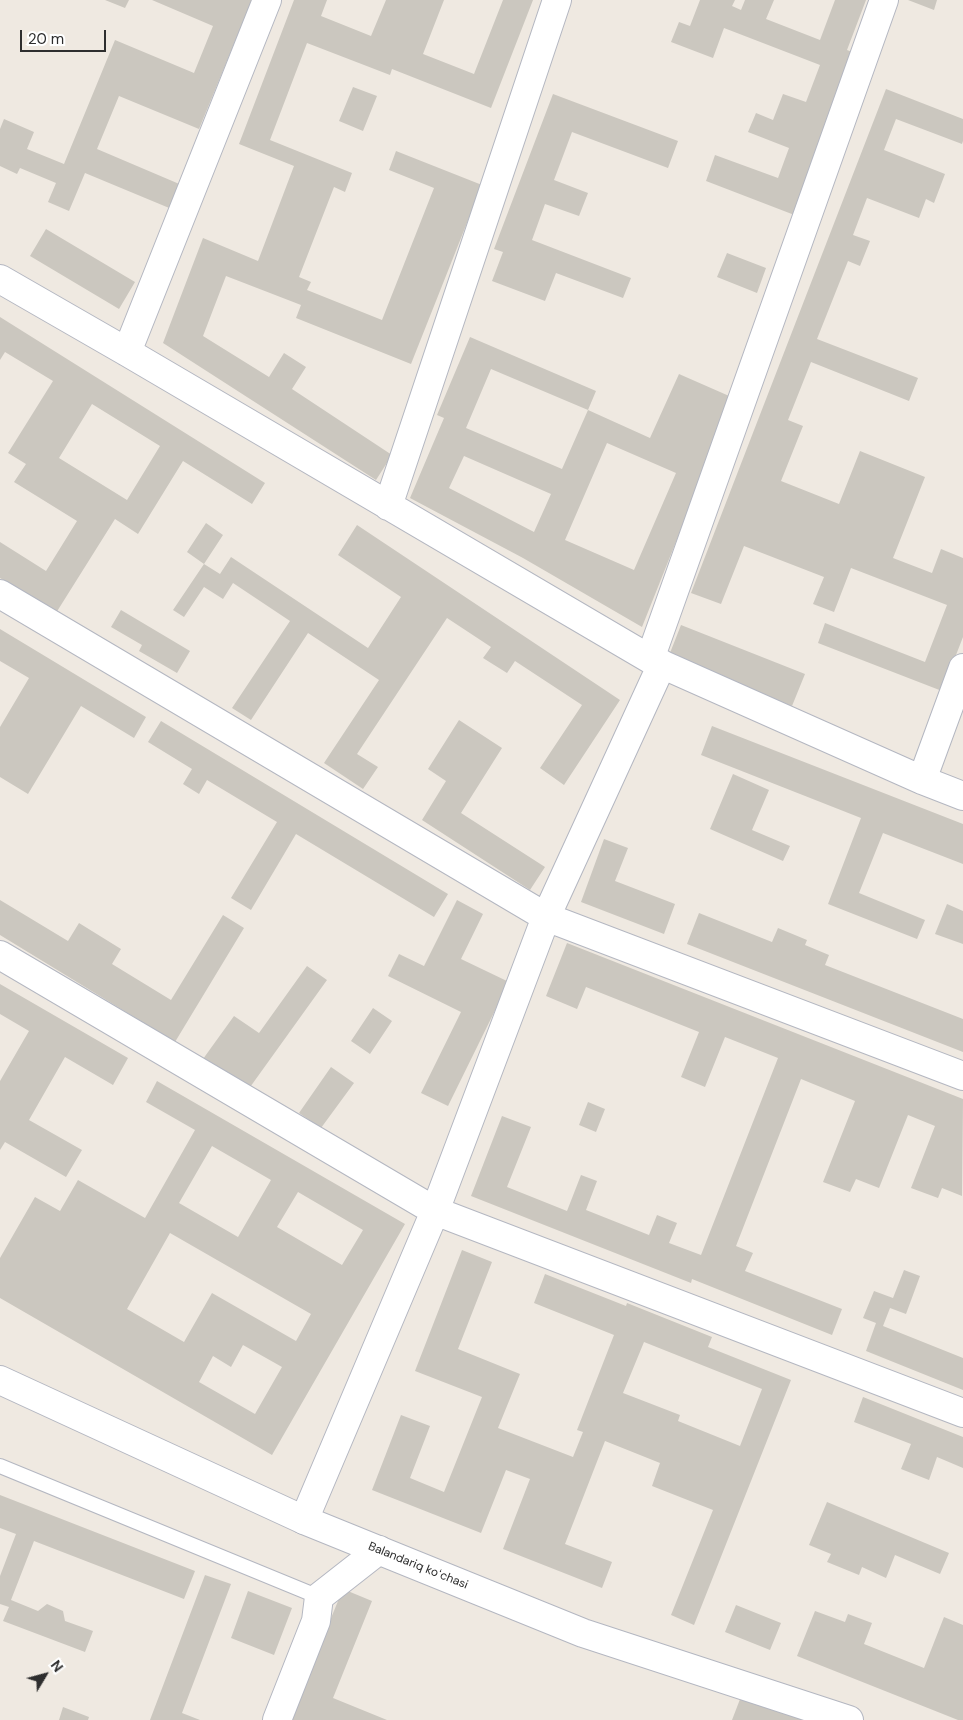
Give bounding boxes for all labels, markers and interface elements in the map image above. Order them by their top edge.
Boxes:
scale bar [22,20,109,52]
text: 20 m [28,29,64,49]
street label: Balandariq koʻchasi [366,1539,470,1593]
north arrow [20,1650,70,1700]
text: N [47,1656,67,1675]

